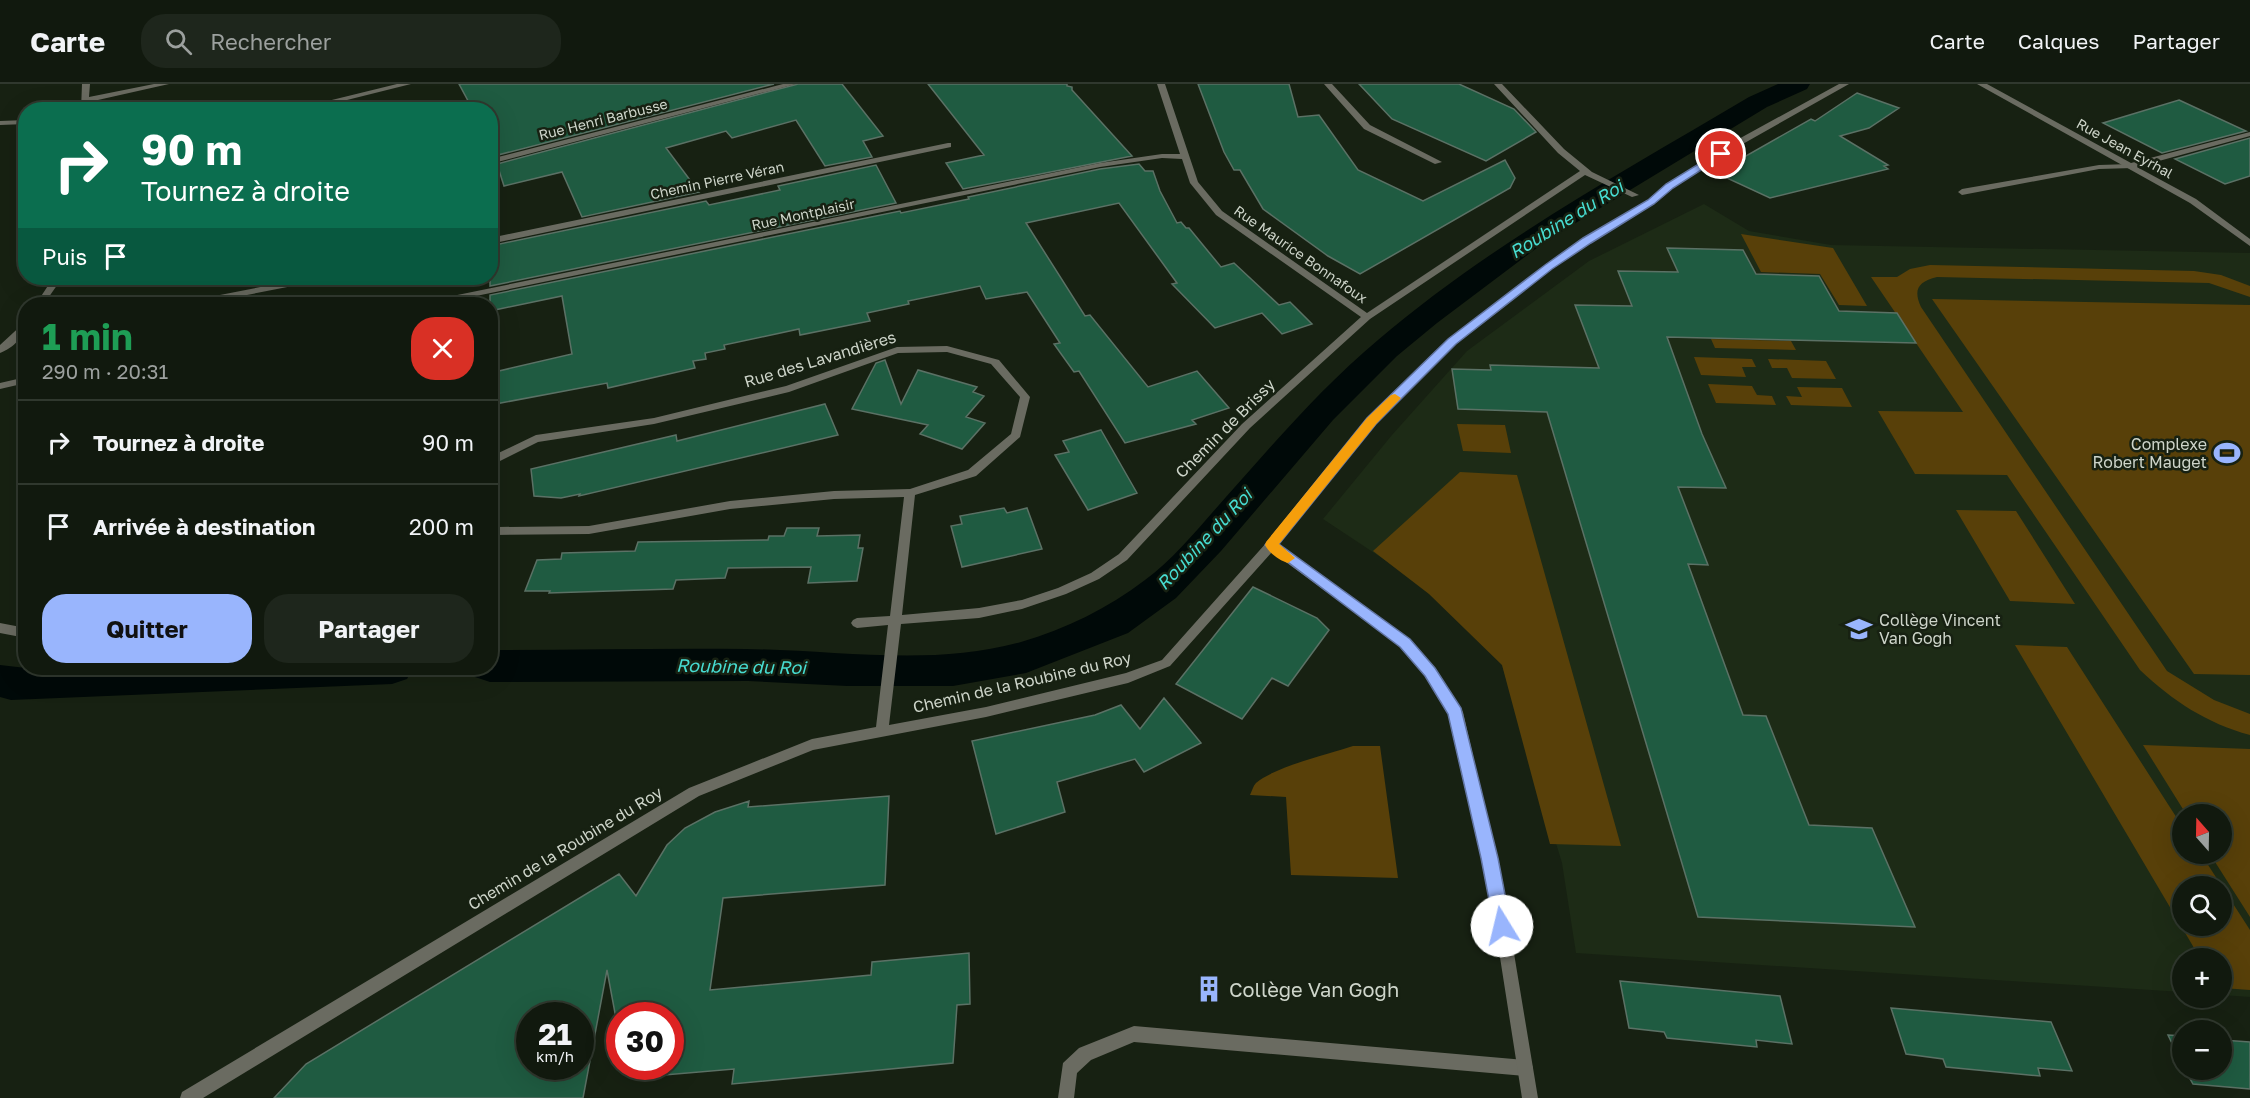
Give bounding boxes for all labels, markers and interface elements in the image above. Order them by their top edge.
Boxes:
search box [141,14,561,68]
text: Carte [30,25,105,58]
icon: search [162,25,195,58]
text: Rechercher [210,28,331,55]
text: Carte [1929,28,1985,54]
text: Calques [2018,28,2099,54]
text: Partager [2132,28,2220,54]
street label: Rue Henri Barbusse [537,95,669,143]
street label: Rue Jean Eyrhal [2074,114,2176,182]
text: 90 m [141,124,242,174]
icon: right [42,126,120,204]
pin [1695,128,1746,179]
icon: arrive [1704,137,1737,170]
street label: Chemin Pierre Véran [648,158,786,202]
water label: Roubine du Roi [1505,174,1629,263]
text: Tournez à droite [141,175,350,207]
street label: Rue Montplaisir [750,195,857,233]
street label: Rue Maurice Bonnafoux [1231,202,1371,307]
icon: arrive [99,240,132,273]
text: Puis [42,243,87,270]
text: 1 min [42,315,133,358]
button: close [411,317,474,380]
street label: Rue des Lavandières [742,326,898,392]
text: 290 m · 20:31 [42,359,168,383]
street label: Chemin de Brissy [1171,374,1279,482]
icon: right [42,426,75,459]
text: Tournez à droite [93,429,264,456]
text: 90 m [422,429,474,456]
place label: Complexe Robert Mauget [2093,434,2207,472]
sports icon: Complexe Robert Mauget [2212,438,2242,468]
water label: Roubine du Roi [1152,482,1258,594]
icon: arrive [42,510,75,543]
text: Arrivée à destination [93,513,315,540]
text: 200 m [409,513,474,540]
button: Quitter [42,594,252,663]
button: Partager [264,594,474,663]
place label: Collège Vincent Van Gogh [1879,610,2001,648]
school or university icon: Collège Vincent Van Gogh [1844,614,1874,644]
street label: Chemin de la Roubine du Roy [911,647,1133,717]
water label: Roubine du Roi [676,654,808,678]
street label: Chemin de la Roubine du Roy [464,782,666,914]
north arrow [2172,804,2232,864]
map controls [2172,804,2232,1080]
button: search [2172,876,2232,936]
position arrow [1470,894,1534,958]
button: + [2172,948,2232,1008]
building icon: Collège Van Gogh [1194,974,1224,1004]
place label: Collège Van Gogh [1229,977,1399,1001]
speed limit sign: 30 [606,1002,684,1080]
text: 21 [538,1016,572,1052]
button: − [2172,1020,2232,1080]
text: km/h [536,1047,574,1065]

